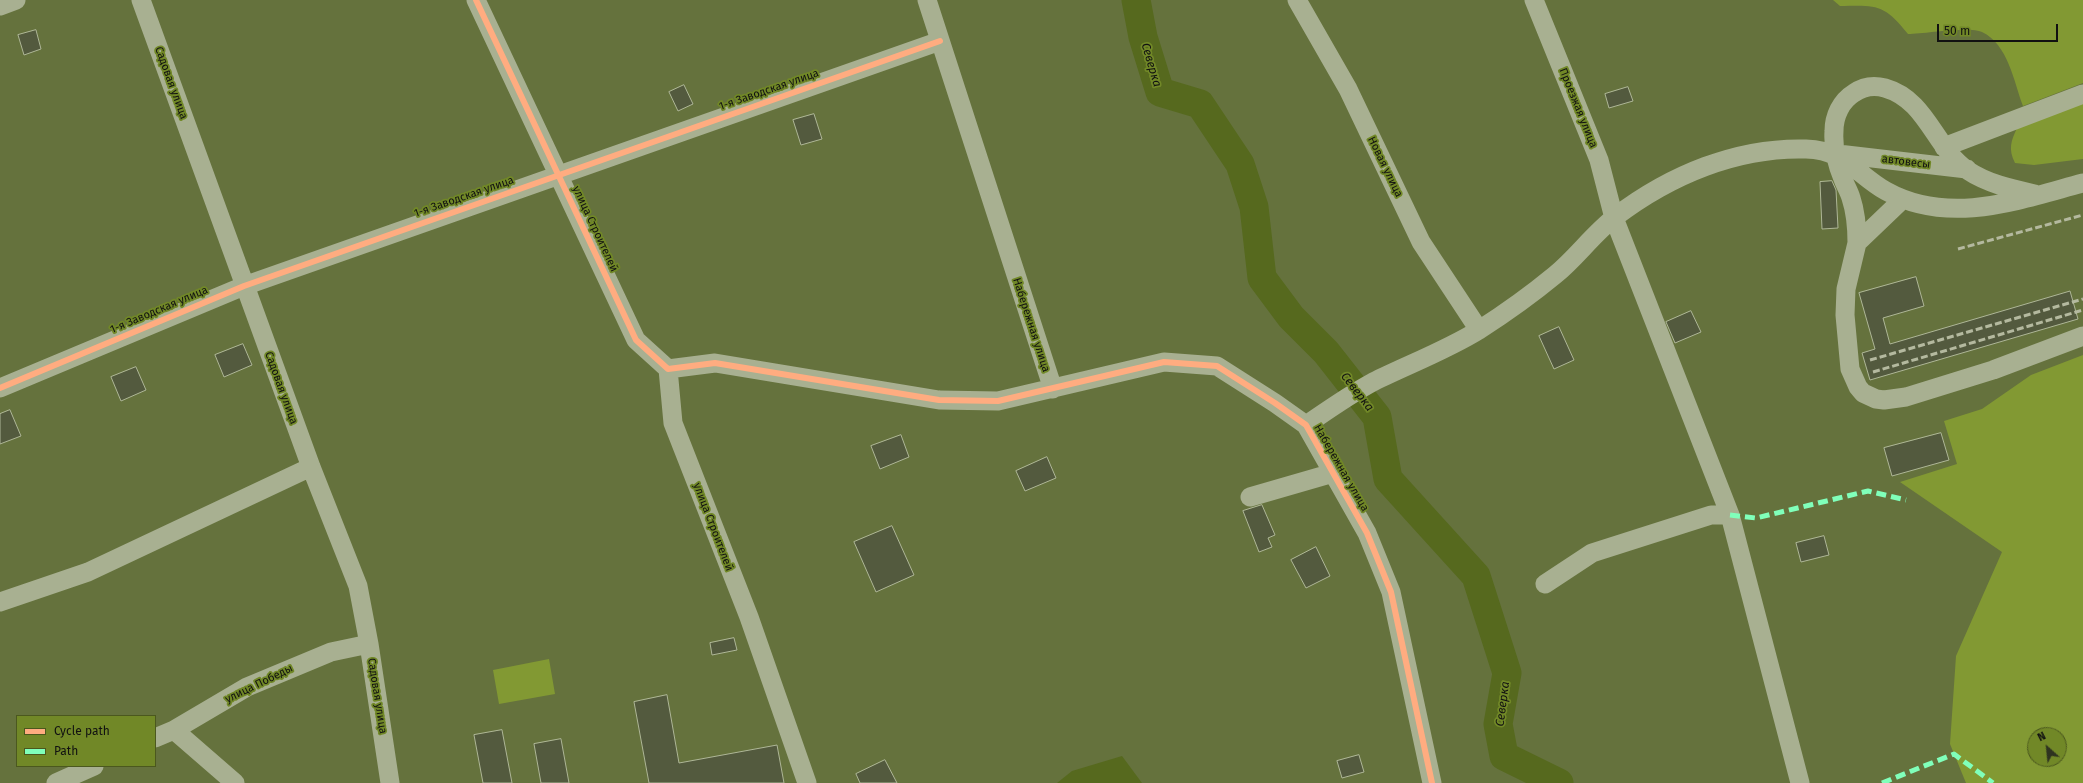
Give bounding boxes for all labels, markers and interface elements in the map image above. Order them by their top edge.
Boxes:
scale bar [1939,16,2060,42]
text: 50 m [1944,24,1970,38]
water label: Северка [1138,41,1164,89]
street label: Садовая улица [152,45,190,121]
street label: Проезжая улица [1556,66,1600,150]
street label: 1-я Заводская улица [717,67,821,113]
street label: Новая улица [1365,135,1405,199]
street label: автовесы [1881,152,1931,172]
street label: 1-я Заводская улица [412,174,516,220]
street label: улица Строителей [569,184,621,274]
street label: Набережная улица [1010,276,1052,374]
street label: 1-я Заводская улица [108,283,210,337]
street label: Садовая улица [262,350,300,426]
water label: Северка [1337,370,1377,414]
street label: Набережная улица [1311,422,1371,514]
street label: улица Строителей [690,481,736,573]
street label: Садовая улица [365,657,389,735]
street label: улица Победы [223,662,295,706]
water label: Северка [1493,681,1513,727]
legend [16,715,156,767]
text: Cycle path [54,724,110,738]
north arrow [2027,727,2067,767]
text: N [2036,729,2048,744]
text: Path [54,744,78,758]

